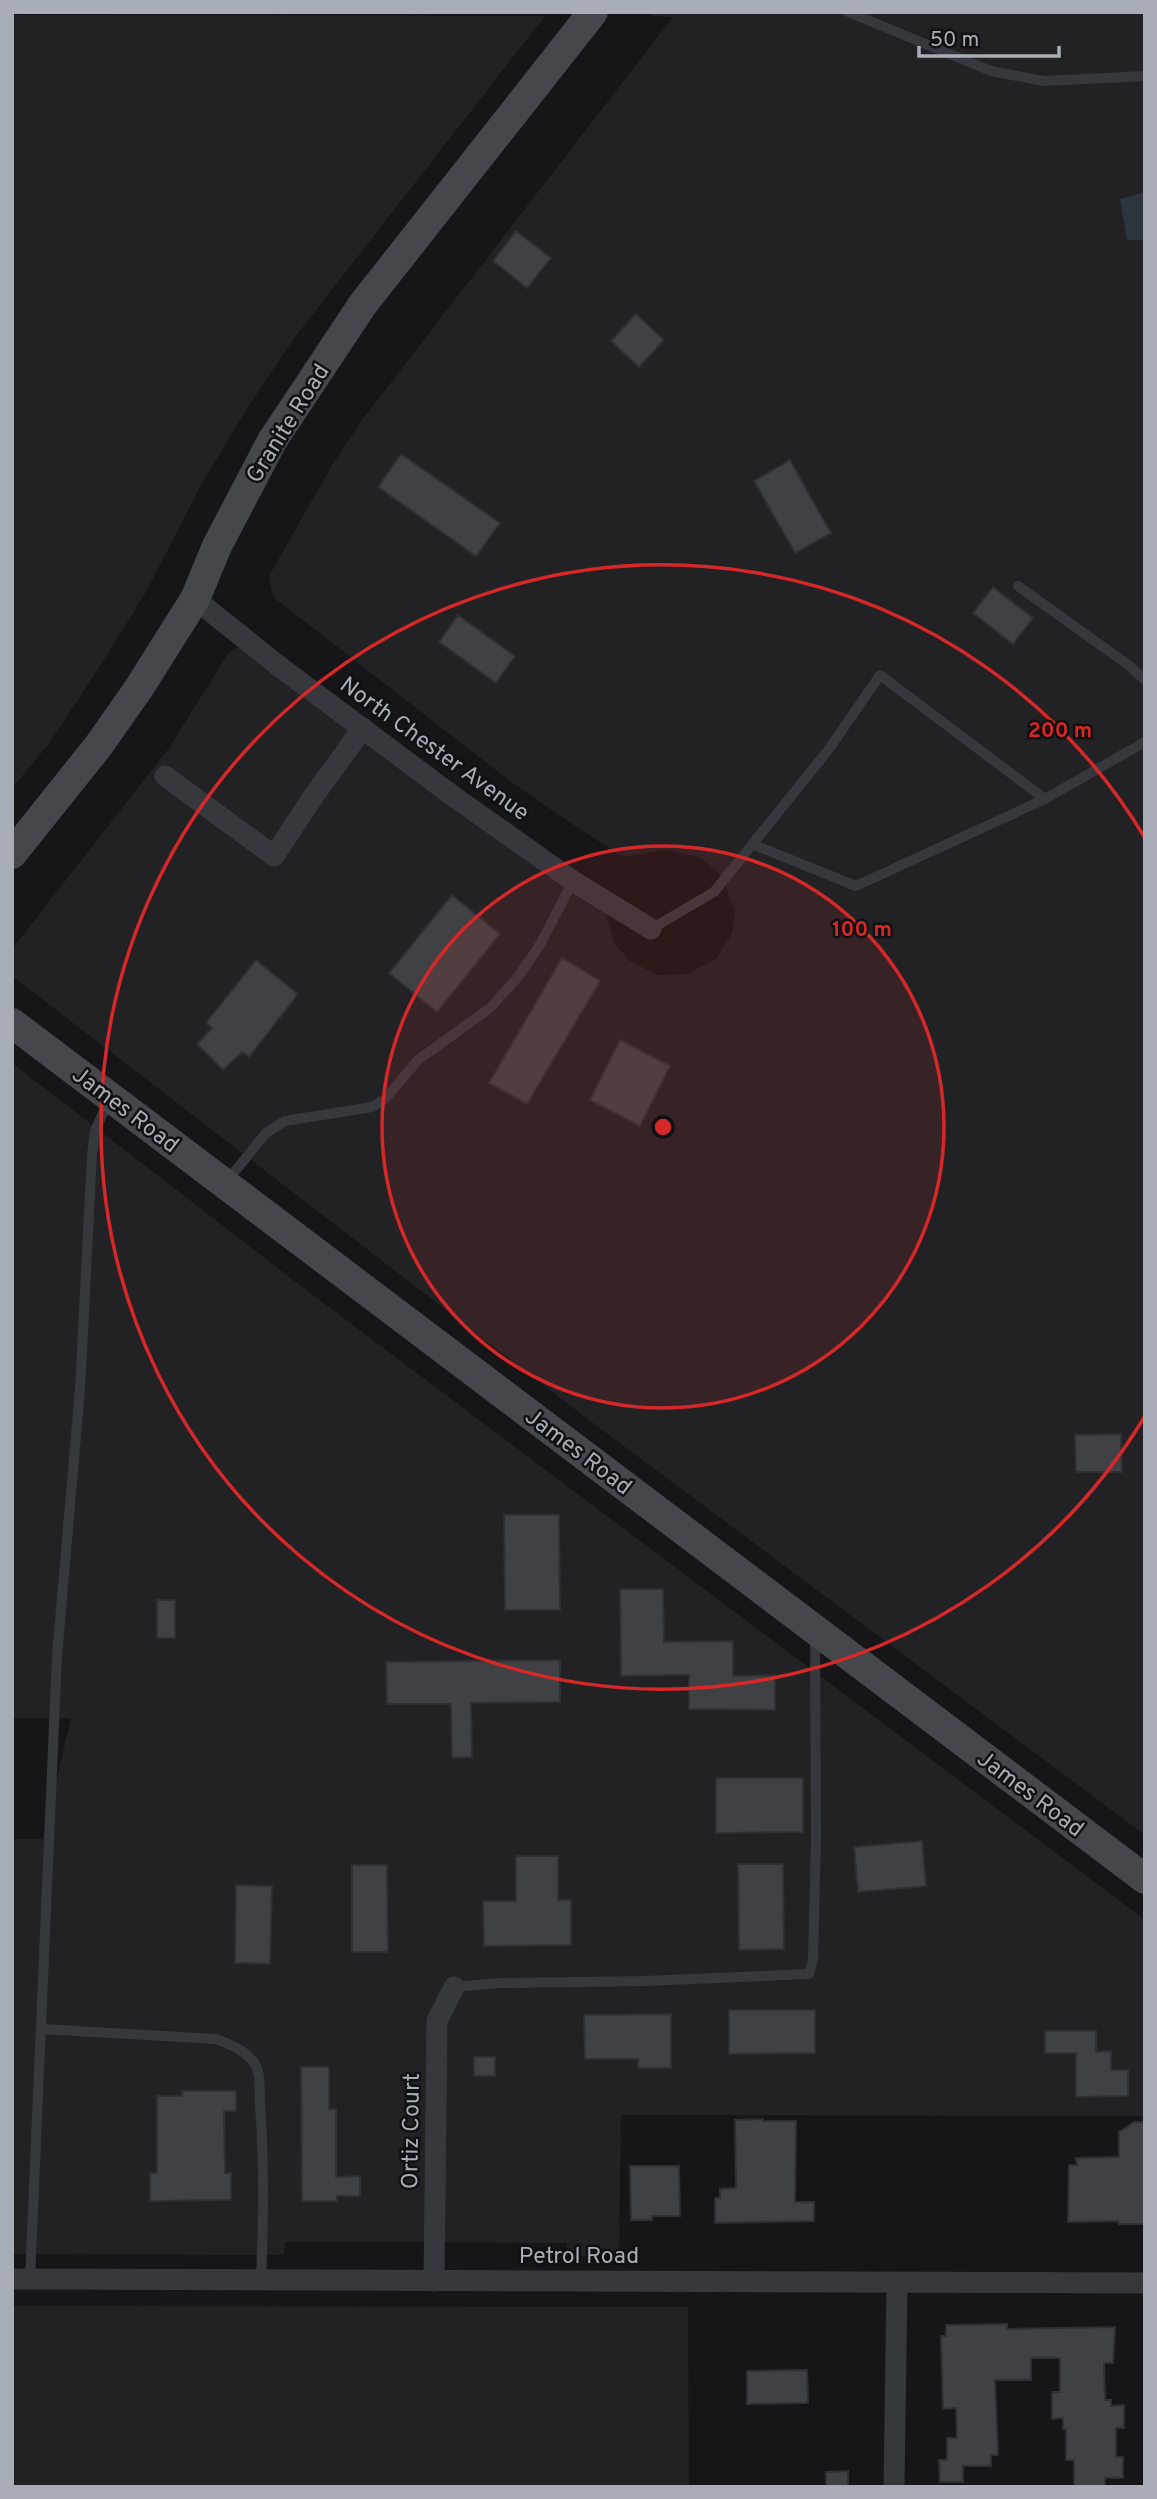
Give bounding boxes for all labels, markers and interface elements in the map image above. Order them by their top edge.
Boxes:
scale bar [919,14,1059,58]
text: 50 m [930,27,979,54]
street label: Granite Road [241,359,337,489]
street label: North Chester Avenue [333,672,534,829]
text: 200 m [1028,718,1092,745]
text: 100 m [832,917,892,944]
street label: James Road [65,1061,184,1161]
centre of rings [651,1115,675,1139]
street label: James Road [518,1403,637,1503]
street label: James Road [970,1745,1089,1845]
street label: Ortiz Court [397,2073,428,2189]
street label: Petrol Road [519,2243,639,2272]

